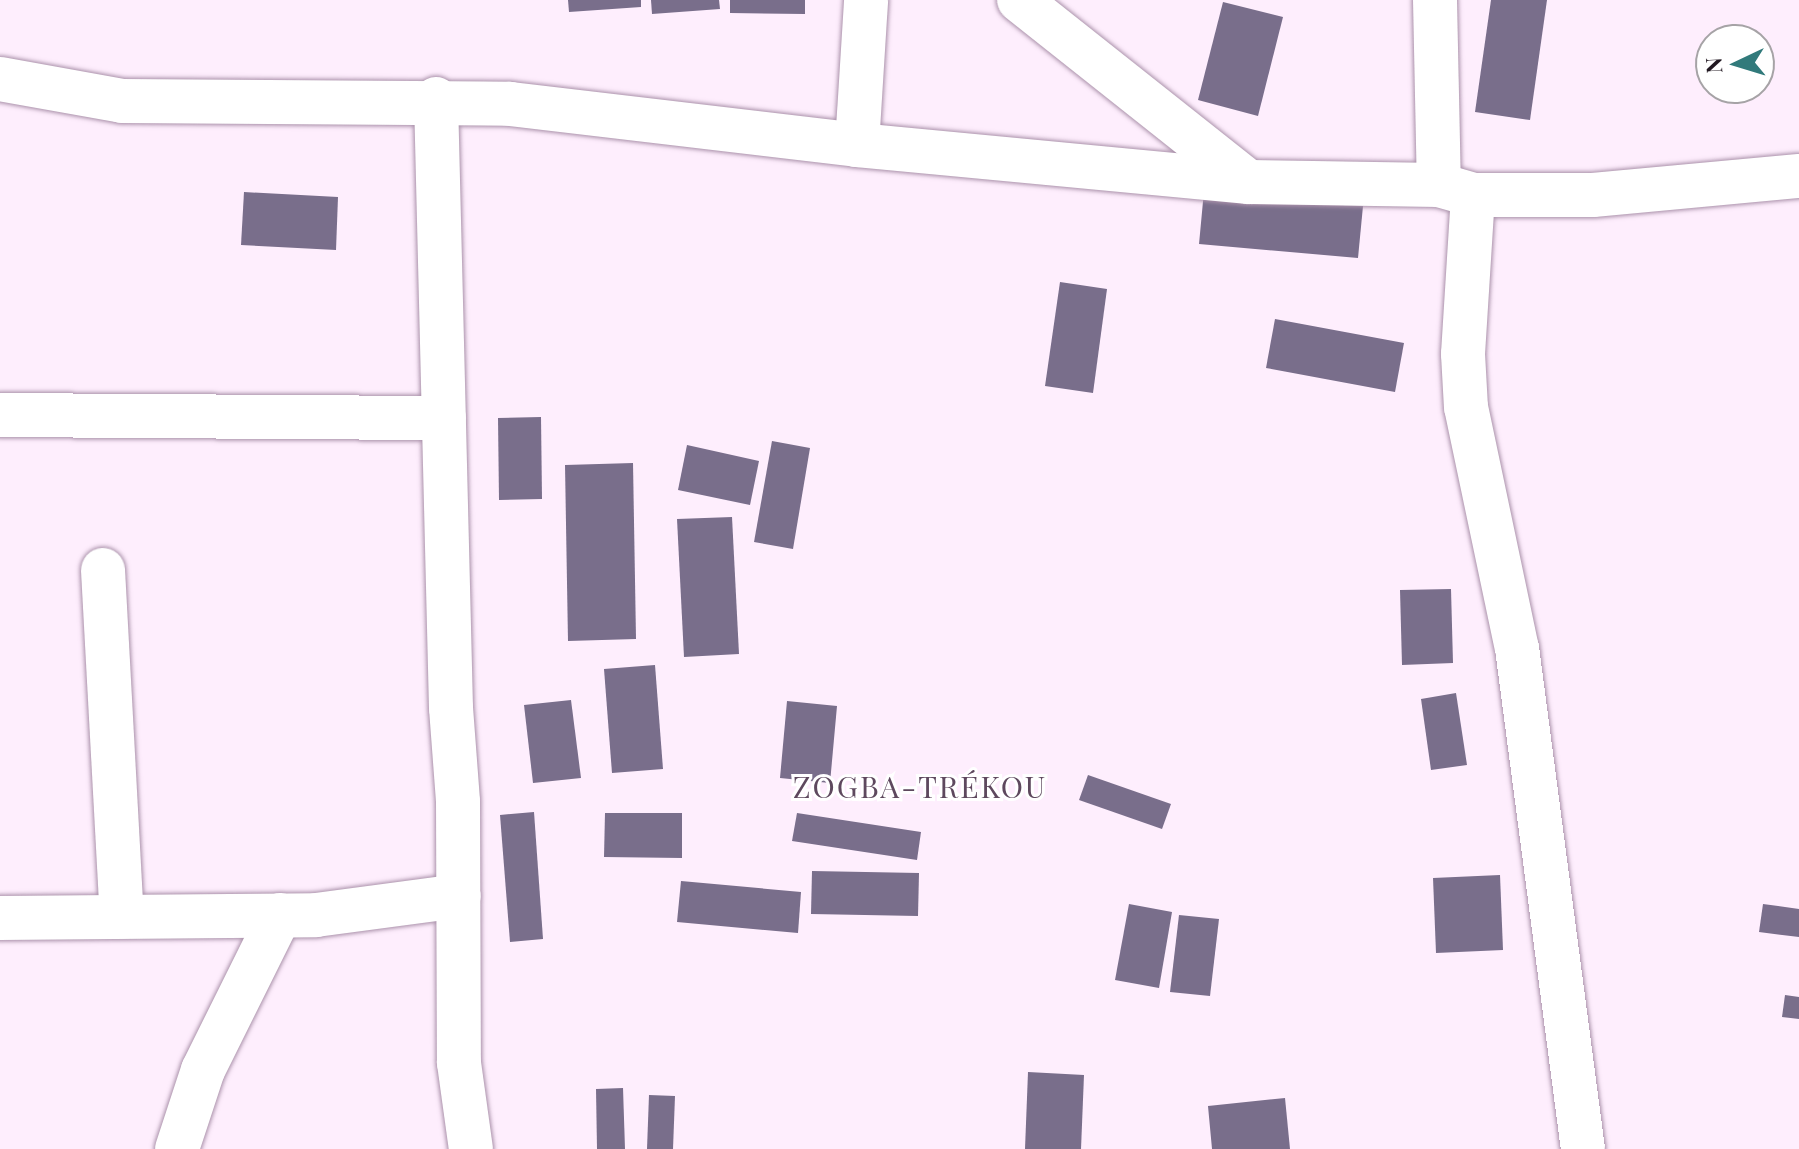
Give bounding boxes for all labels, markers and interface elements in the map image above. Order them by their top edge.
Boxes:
north arrow [1695,24,1775,104]
text: N [1698,57,1729,75]
district label: ZOGBA-TRÉKOU [793,768,1047,804]

